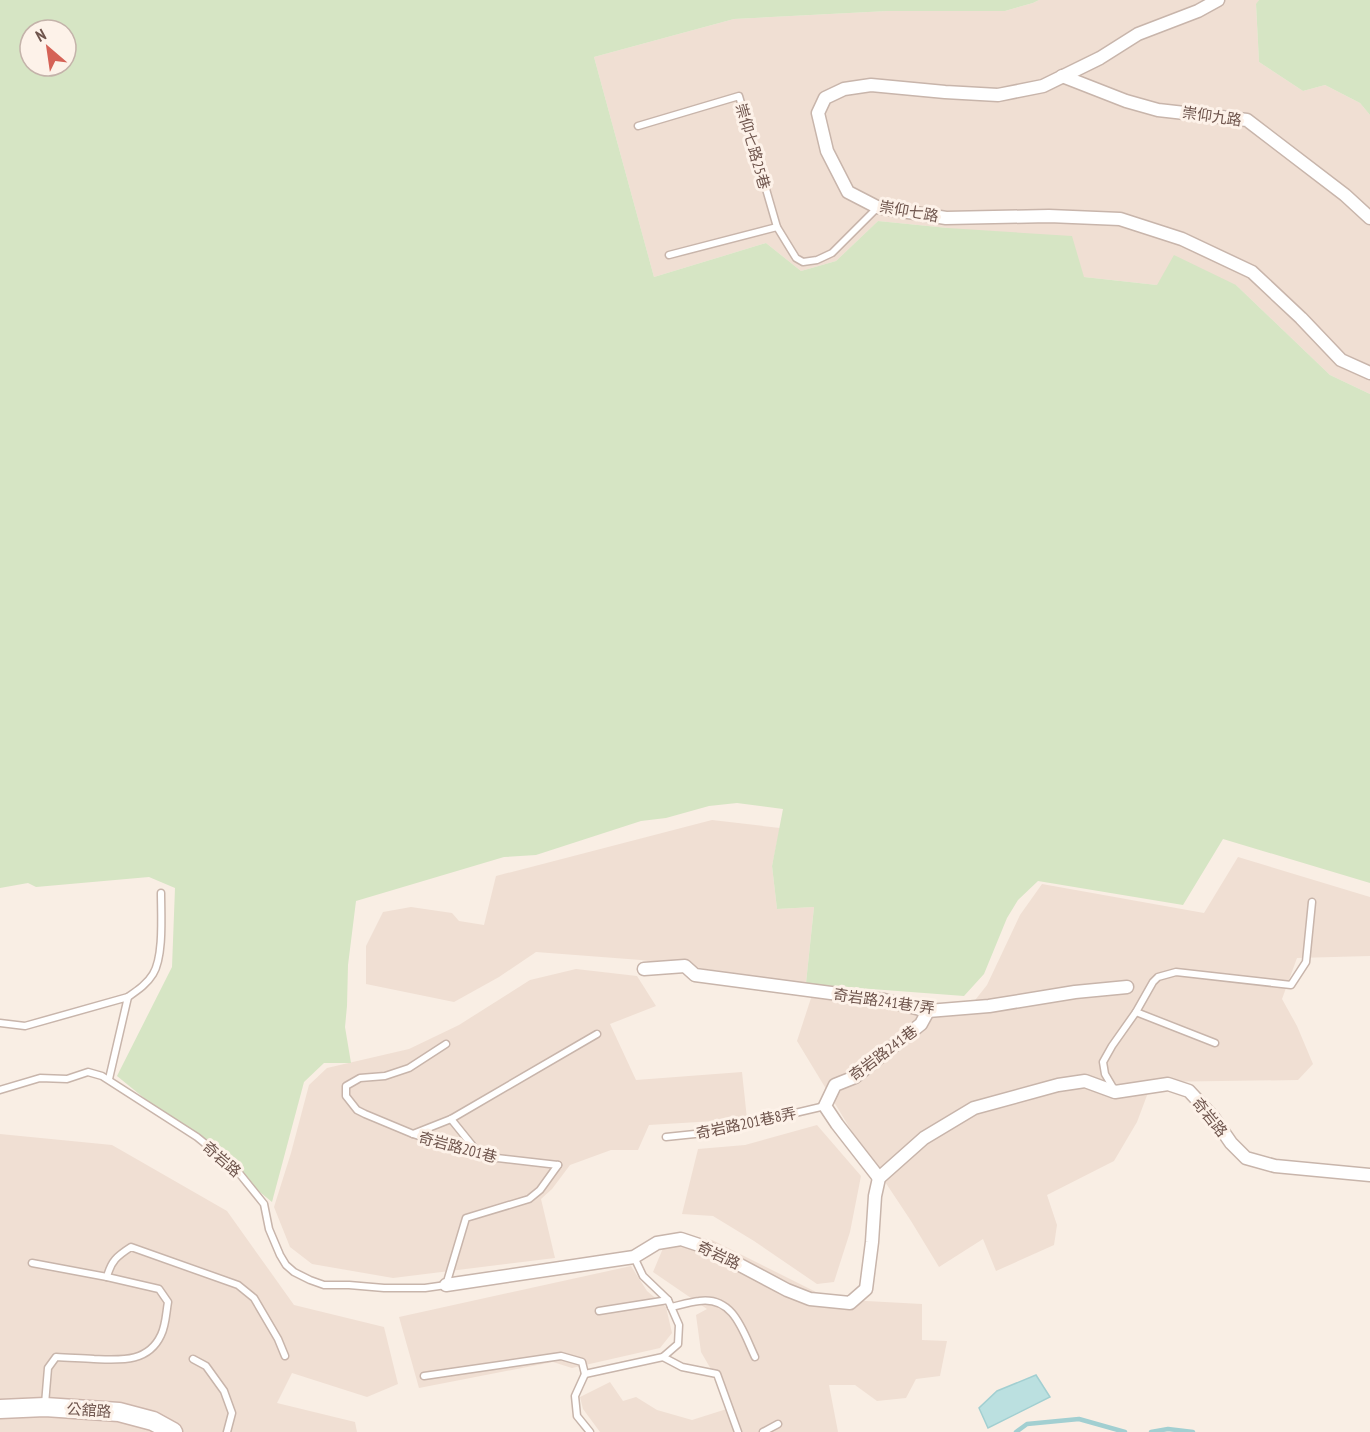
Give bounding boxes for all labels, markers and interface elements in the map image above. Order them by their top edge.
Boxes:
north arrow [18,18,78,78]
text: N [32,24,49,46]
street label: 崇仰七路25巷 [732,101,774,191]
street label: 崇仰九路 [1181,102,1243,130]
street label: 崇仰七路 [878,196,940,226]
street label: 奇岩路241巷7弄 [832,984,936,1018]
street label: 奇岩路241巷 [845,1021,921,1085]
street label: 奇岩路 [1188,1094,1232,1140]
street label: 奇岩路201巷8弄 [694,1103,798,1143]
street label: 奇岩路201巷 [417,1127,499,1167]
street label: 奇岩路 [199,1137,245,1181]
street label: 奇岩路 [695,1237,743,1273]
street label: 公舘路 [66,1399,112,1421]

